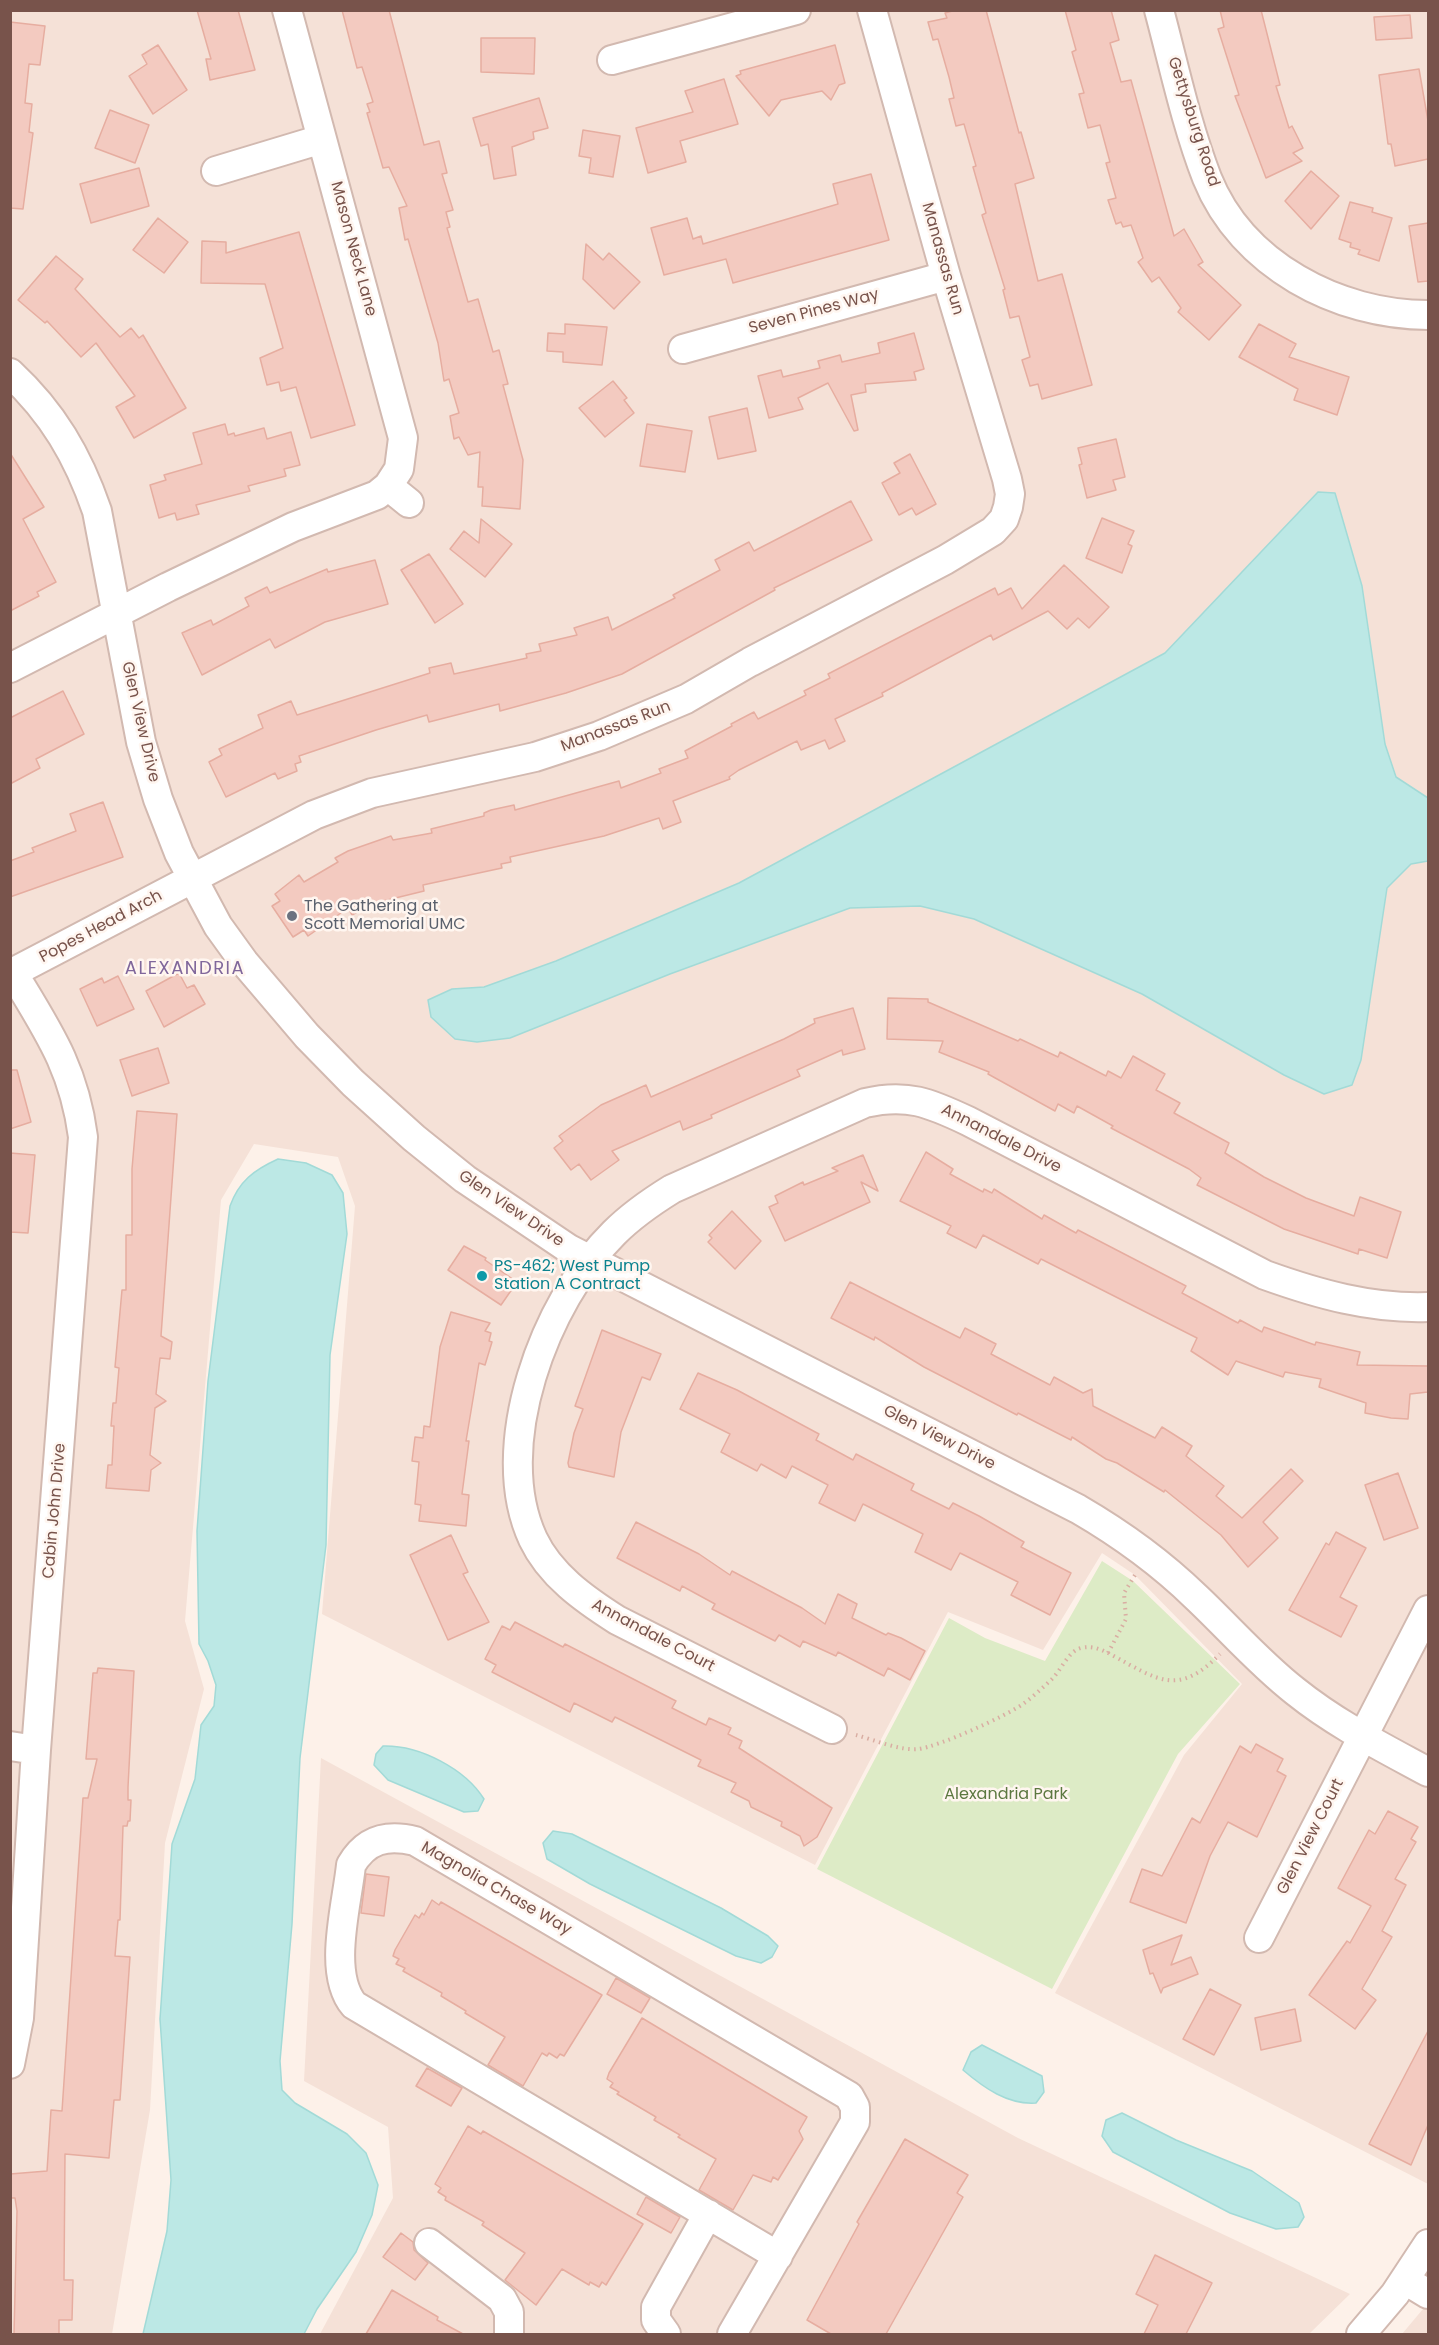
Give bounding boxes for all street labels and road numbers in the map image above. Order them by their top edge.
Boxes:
street label: Gettysburg Road [1163,55,1223,189]
street label: Mason Neck Lane [326,179,380,319]
street label: Manassas Run [917,201,967,317]
street label: Seven Pines Way [747,285,881,339]
street label: Glen View Drive [117,660,163,784]
street label: Manassas Run [558,697,674,757]
street label: Popes Head Arch [36,886,166,968]
street label: Annandale Drive [938,1100,1064,1178]
street label: Glen View Drive [455,1167,567,1251]
street label: Glen View Drive [880,1402,998,1474]
street label: Cabin John Drive [40,1442,70,1580]
street label: Annandale Court [588,1595,718,1677]
street label: Glen View Court [1274,1776,1348,1898]
street label: Magnolia Chase Way [417,1838,575,1940]

